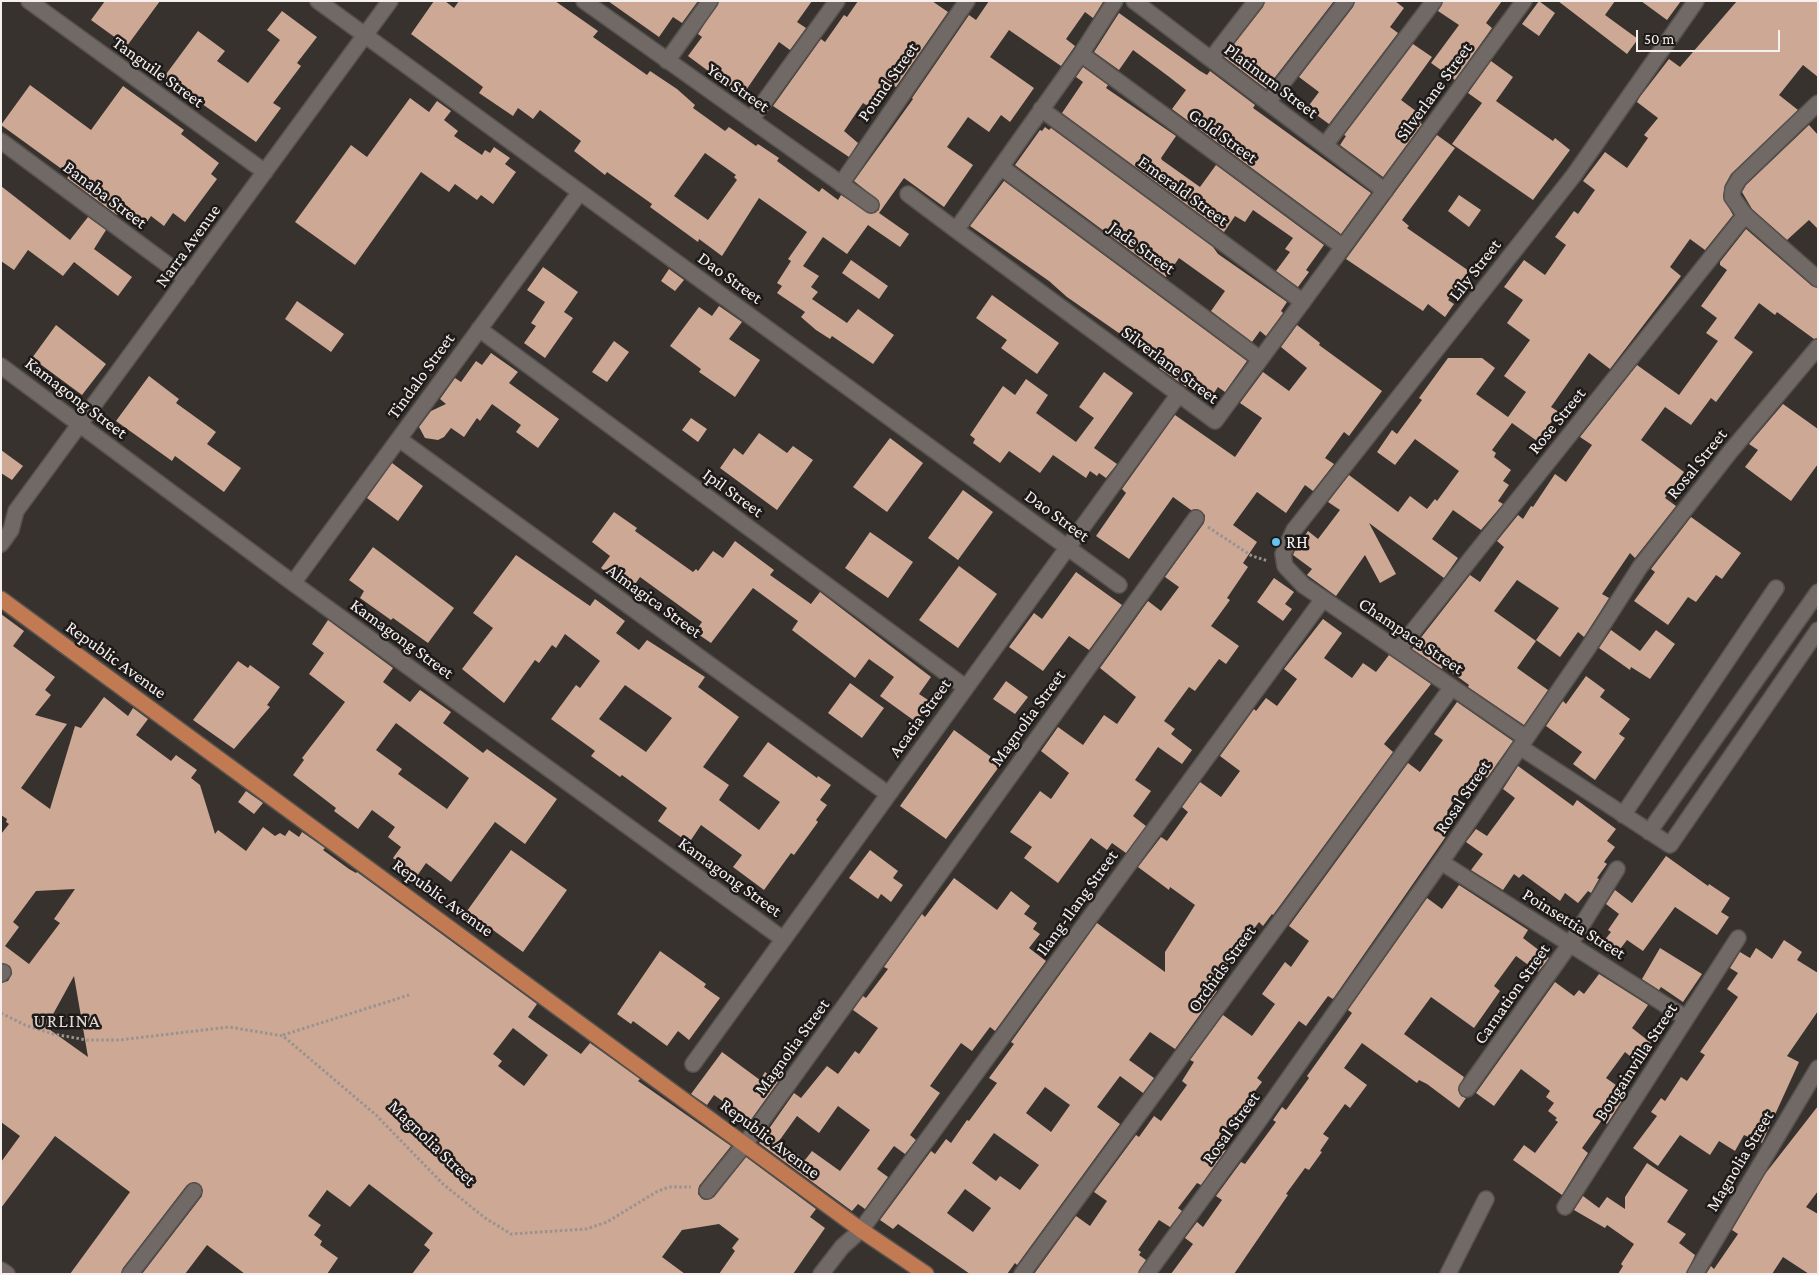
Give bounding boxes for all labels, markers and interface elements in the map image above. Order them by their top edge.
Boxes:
scale bar [1639,20,1783,52]
street label: Tanguile Street [108,31,208,113]
text: 50 m [1644,31,1674,47]
street label: Pound Street [853,38,923,126]
street label: Platinum Street [1220,39,1322,123]
street label: Silverlane Street [1391,39,1477,145]
street label: Yen Street [703,59,773,117]
street label: Gold Street [1184,104,1262,168]
street label: Emerald Street [1134,151,1232,231]
street label: Banaba Street [59,156,151,234]
street label: Narra Avenue [151,200,225,292]
street label: Jade Street [1105,217,1179,279]
street label: Lily Street [1444,235,1506,305]
street label: Dao Street [693,247,767,309]
street label: Silverlane Street [1117,321,1223,409]
street label: Tindalo Street [383,329,459,423]
street label: Kamagong Street [20,352,132,444]
street label: Rose Street [1524,383,1590,459]
street label: Rosal Street [1662,424,1732,504]
street label: Ipil Street [698,464,768,522]
street label: Dao Street [1020,485,1094,547]
place label: RH [1286,531,1308,553]
marker: RH [1270,536,1282,548]
street label: Almagica Street [602,559,706,643]
street label: Champaca Street [1354,593,1468,679]
street label: Kamagong Street [346,594,458,684]
street label: Republic Avenue [61,616,171,704]
street label: Magnolia Street [986,666,1070,770]
street label: Acacia Street [884,674,956,762]
street label: Rosal Street [1430,756,1496,838]
street label: Kamagong Street [674,832,786,922]
street label: Ilang-Ilang Street [1031,846,1123,960]
street label: Republic Avenue [388,854,498,942]
street label: Poinsettia Street [1518,884,1630,964]
street label: Orchids Street [1183,921,1261,1017]
street label: Carnation Street [1469,939,1555,1049]
street label: Magnolia Street [750,995,834,1099]
street label: Bougainvilla Street [1590,999,1682,1125]
district label: URLINA [33,1010,101,1032]
street label: Rosal Street [1197,1088,1265,1168]
street label: Republic Avenue [716,1095,824,1183]
street label: Magnolia Street [384,1096,480,1190]
street label: Magnolia Street [1701,1107,1779,1215]

